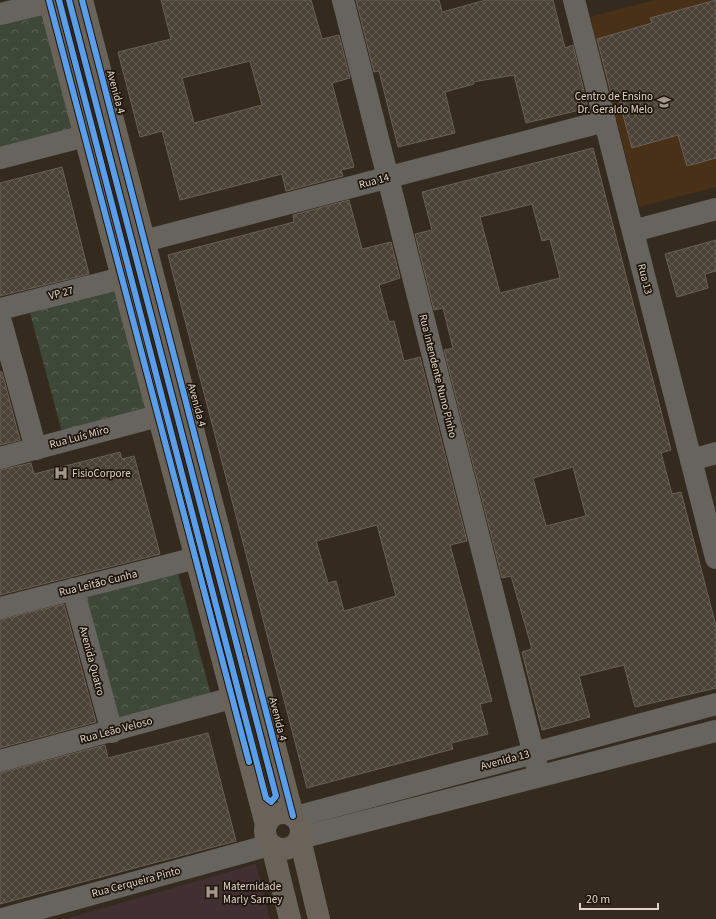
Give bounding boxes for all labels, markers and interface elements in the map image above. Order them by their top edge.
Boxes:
street label: Avenida 4 [103,69,129,116]
place label: Centro de Ensino Dr. Geraldo Melo [575,89,653,117]
school or university icon: Centro de Ensino Dr. Geraldo Melo [656,94,672,110]
street label: Rua 14 [357,170,391,192]
street label: Rua 13 [634,262,656,296]
street label: VP 27 [47,283,75,303]
street label: Rua Intendente Nuno Pinho [415,313,461,439]
street label: Avenida 4 [184,382,210,429]
street label: Rua Luís Miro [48,422,110,452]
hospital icon: FisioCorpore [53,465,69,481]
place label: FisioCorpore [72,466,131,481]
street label: Rua Leitão Cunha [57,566,139,600]
street label: Avenida Quatro [76,625,108,697]
street label: Avenida 4 [265,696,291,743]
street label: Rua Leão Veloso [78,713,154,747]
street label: Avenida 13 [479,746,531,774]
street label: Rua Cerqueira Pinto [90,863,182,901]
place label: Maternidade Marly Sarney [223,879,282,907]
hospital icon: Maternidade Marly Sarney [204,884,220,900]
scale bar [580,885,658,911]
text: 20 m [586,891,610,908]

